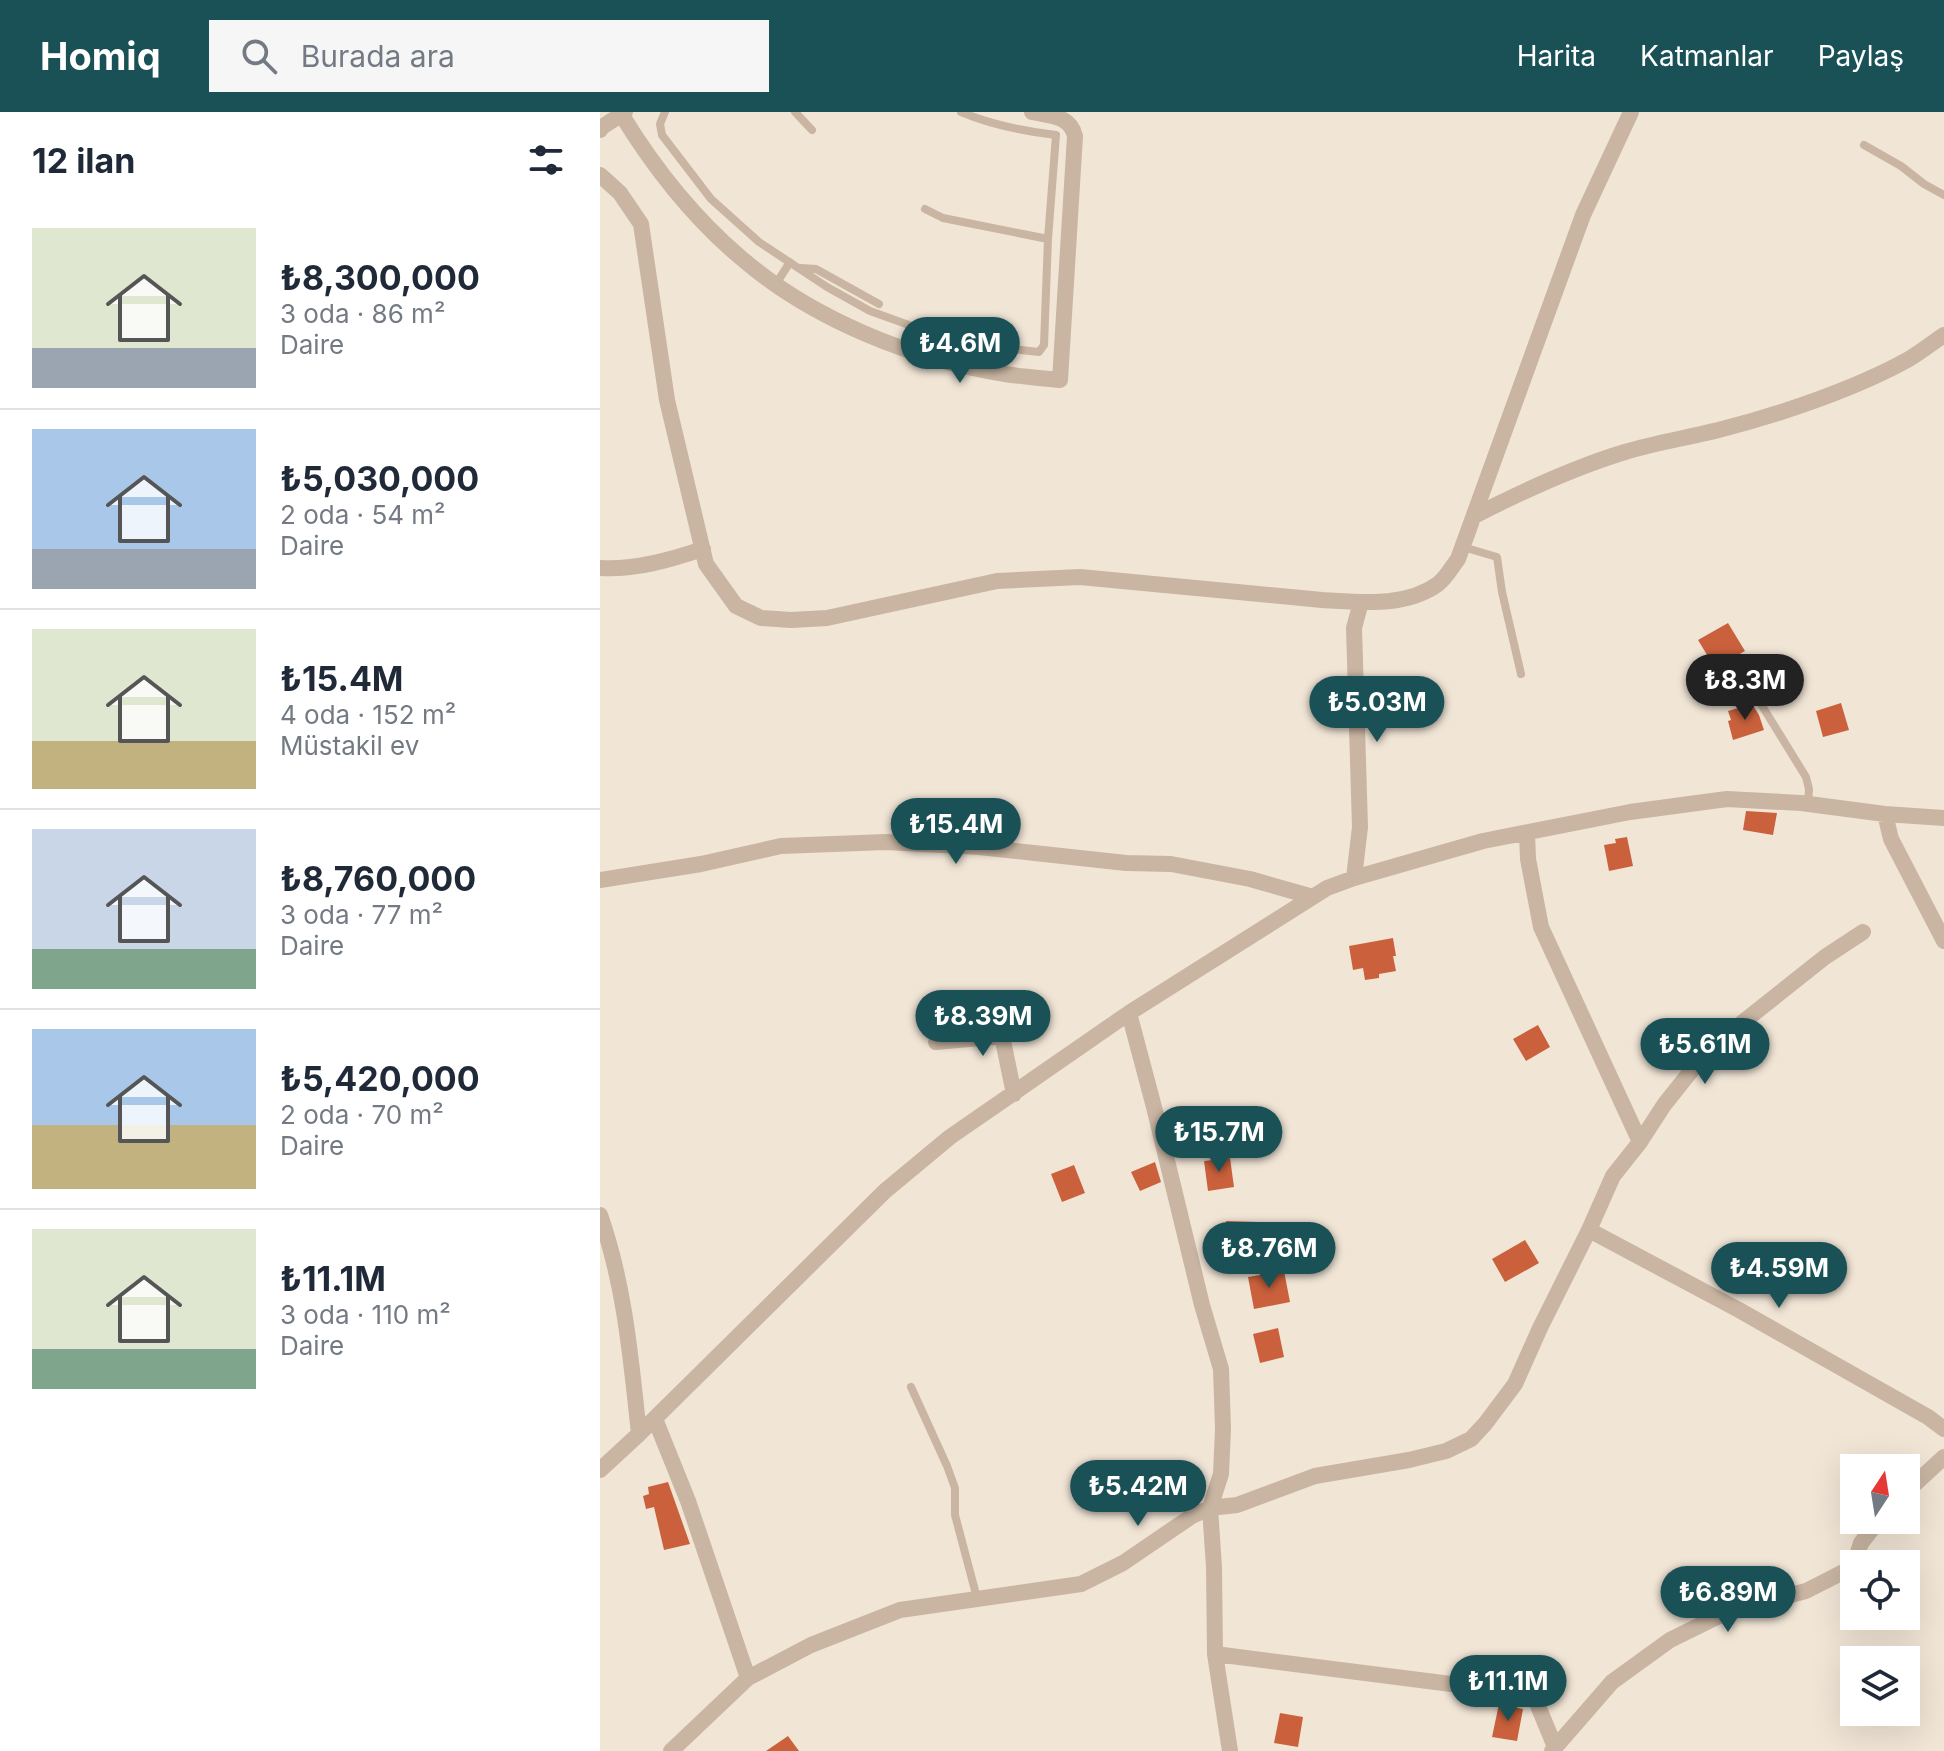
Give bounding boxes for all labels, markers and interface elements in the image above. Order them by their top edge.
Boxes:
search box [209,20,769,92]
text: Homiq [40,33,161,79]
icon: search [237,34,281,78]
text: Burada ara [301,38,455,74]
text: Harita [1517,39,1596,73]
text: Katmanlar [1640,39,1774,73]
text: Paylaş [1818,39,1904,73]
icon: filters [524,138,568,182]
text: 12 ilan [32,140,135,181]
text: ₺8,300,000 [280,257,480,298]
icon: home [96,260,192,356]
text: 3 oda · 86 m² [280,298,445,329]
pin: ₺4.6M [904,317,1016,385]
text: ₺4.6M [919,327,1001,358]
text: Daire [280,329,344,360]
text: ₺5,030,000 [280,458,479,499]
icon: home [96,461,192,557]
text: 2 oda · 54 m² [280,499,446,530]
text: Daire [280,530,344,561]
pin: ₺8.3M [1689,654,1801,722]
text: ₺15.4M [280,658,404,699]
icon: home [96,661,192,757]
text: ₺8.3M [1704,664,1786,695]
pin: ₺5.03M [1312,676,1442,744]
text: ₺5.03M [1327,686,1427,717]
text: 4 oda · 152 m² [280,699,456,730]
text: Müstakil ev [280,730,419,761]
pin: ₺15.4M [891,798,1021,866]
text: ₺15.4M [909,808,1003,839]
text: ₺8,760,000 [280,858,476,899]
icon: home [96,861,192,957]
text: 3 oda · 77 m² [280,899,443,930]
text: Daire [280,930,344,961]
pin: ₺8.39M [918,990,1048,1058]
text: ₺8.39M [933,1000,1033,1031]
pin: ₺5.61M [1640,1018,1770,1086]
text: ₺5.61M [1658,1028,1752,1059]
text: ₺5,420,000 [280,1058,480,1099]
icon: home [96,1061,192,1157]
text: 2 oda · 70 m² [280,1099,444,1130]
pin: ₺15.7M [1154,1106,1284,1174]
text: ₺15.7M [1173,1116,1265,1147]
text: Daire [280,1130,344,1161]
pin: ₺8.76M [1204,1222,1334,1290]
text: ₺8.76M [1221,1232,1317,1263]
pin: ₺4.59M [1714,1242,1844,1310]
text: ₺4.59M [1729,1252,1829,1283]
text: ₺11.1M [280,1258,386,1299]
icon: home [96,1261,192,1357]
text: 3 oda · 110 m² [280,1299,451,1330]
text: Daire [280,1330,344,1361]
north arrow [1840,1454,1920,1534]
map controls [1840,1454,1920,1726]
pin: ₺5.42M [1073,1460,1203,1528]
text: ₺5.42M [1088,1470,1188,1501]
button: locate [1840,1550,1920,1630]
pin: ₺6.89M [1663,1566,1793,1634]
text: ₺6.89M [1679,1576,1777,1607]
button: layers [1840,1646,1920,1726]
pin: ₺11.1M [1443,1655,1573,1723]
text: ₺11.1M [1468,1665,1548,1696]

